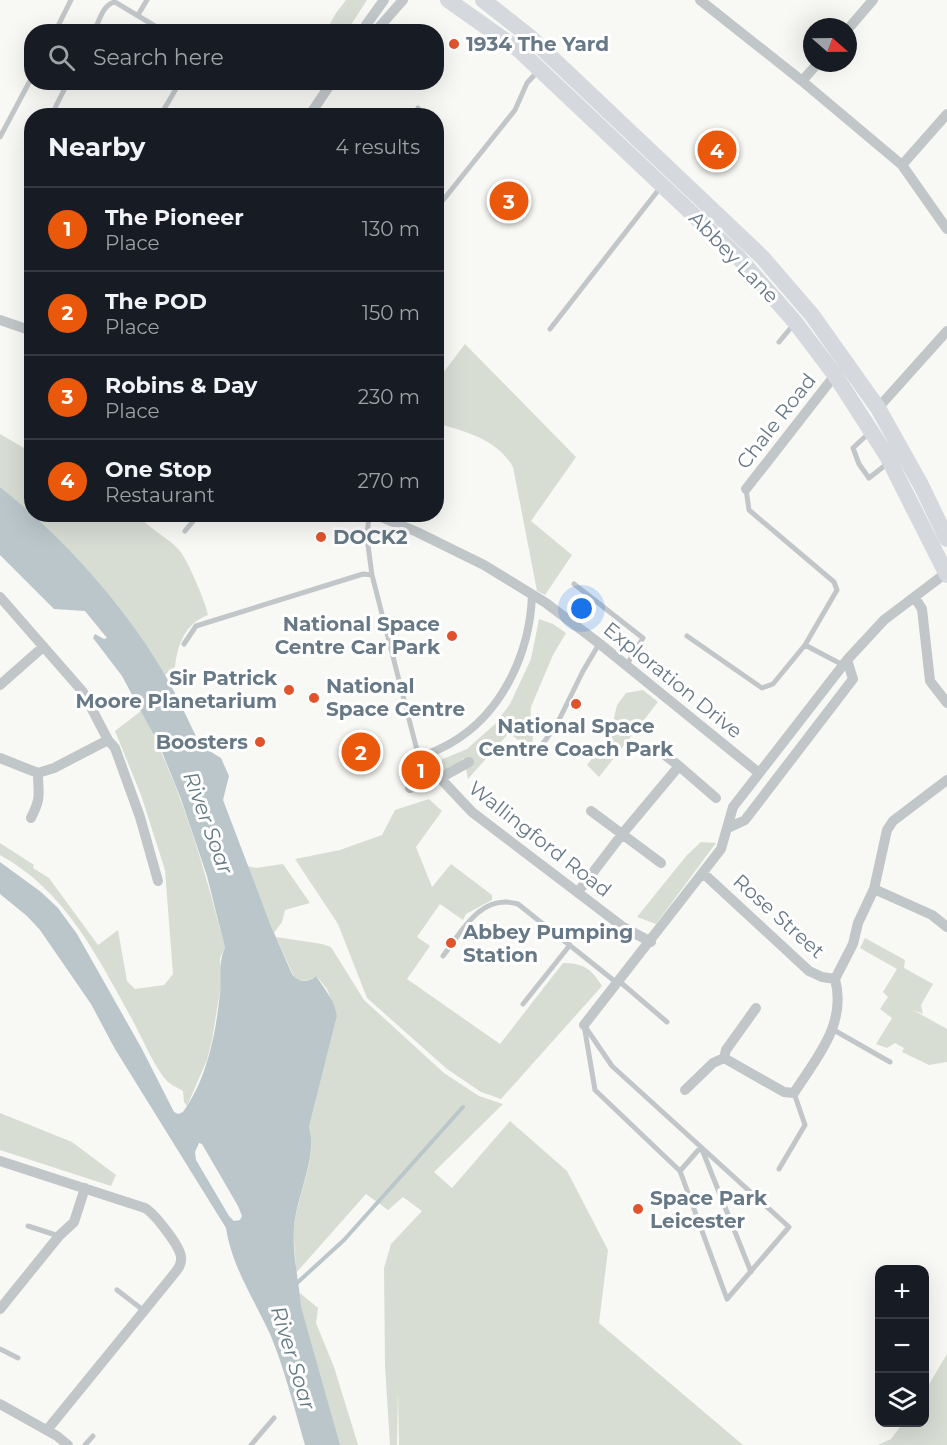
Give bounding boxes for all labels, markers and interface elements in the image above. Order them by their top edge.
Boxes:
north arrow [803,18,857,72]
search box [24,24,444,90]
place label: 1934 The Yard [466,32,609,56]
marker: 1934 The Yard [447,37,461,51]
icon: search [45,41,78,74]
text: Search here [93,44,224,71]
pin: 4 [698,128,736,172]
text: Nearby [48,131,145,163]
text: 4 results [335,135,420,159]
pin: 3 [490,178,528,224]
text: The Pioneer [105,204,244,231]
street label: Abbey Lane [684,206,784,308]
text: 1 [64,217,71,241]
text: 130 m [362,217,420,241]
text: Place [105,231,160,255]
text: The POD [105,288,207,315]
text: 2 [62,301,73,325]
text: 150 m [362,301,420,325]
text: Place [105,315,160,339]
street label: Chale Road [731,368,821,474]
text: Robins & Day [105,372,257,399]
text: 3 [62,385,73,409]
text: 230 m [358,385,420,409]
text: Place [105,399,160,423]
text: One Stop [105,456,212,483]
text: 4 [61,469,74,493]
text: 270 m [358,469,420,493]
text: Restaurant [105,483,215,507]
place label: DOCK2 [333,525,408,549]
marker: DOCK2 [314,530,328,544]
your location [567,594,596,623]
place label: National Space Centre Car Park [275,612,441,659]
street label: Exploration Drive [599,617,747,743]
marker: National Space Centre Car Park [445,629,459,643]
place label: Sir Patrick Moore Planetarium [75,666,278,713]
place label: National Space Centre [326,674,465,721]
marker: Sir Patrick Moore Planetarium [282,683,296,697]
marker: National Space Centre [307,691,321,705]
marker: National Space Centre Coach Park [569,697,583,711]
place label: National Space Centre Coach Park [479,714,674,761]
place label: Boosters [156,730,248,754]
pin: 2 [342,730,380,774]
marker: Boosters [253,735,267,749]
pin: 1 [402,748,440,792]
water label: River Soar [178,768,239,878]
street label: Wallingford Road [464,776,616,902]
street label: Rose Street [728,869,830,963]
place label: Abbey Pumping Station [462,920,633,967]
marker: Abbey Pumping Station [444,936,458,950]
place label: Space Park Leicester [650,1186,768,1233]
marker: Space Park Leicester [631,1202,645,1216]
map controls [875,1265,929,1427]
button: + [875,1265,929,1319]
water label: River Soar [266,1303,321,1413]
button: − [875,1319,929,1373]
button: layers [875,1373,929,1427]

